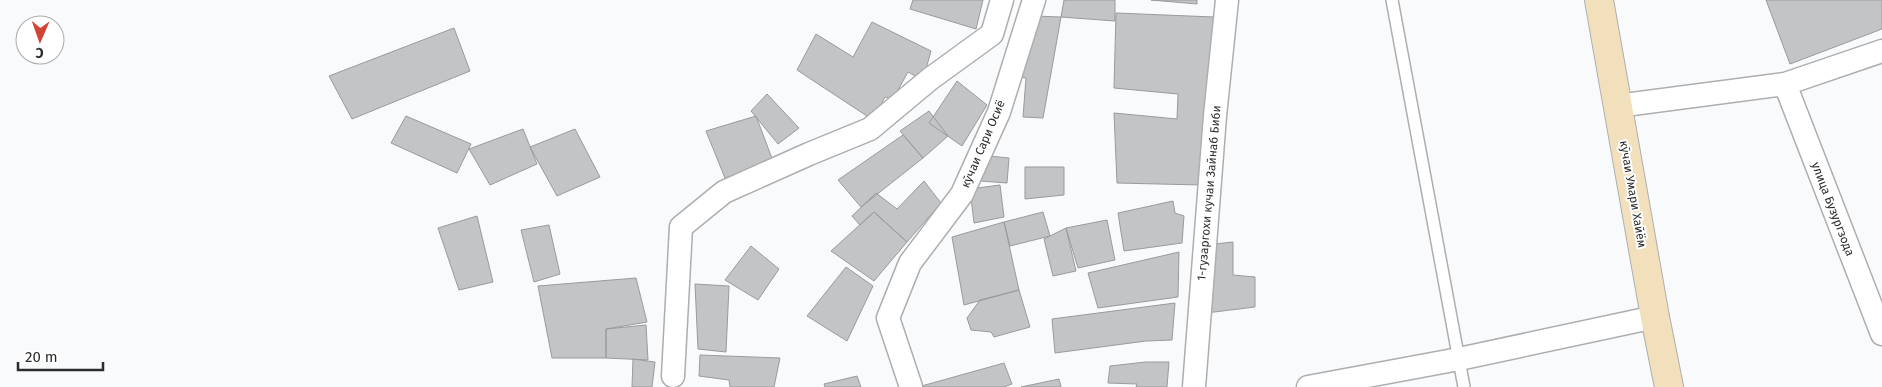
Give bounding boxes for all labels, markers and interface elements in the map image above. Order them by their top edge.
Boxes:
north arrow [15,15,65,65]
text: С [35,44,44,61]
street label: кӯчаи Сари Осиё [958,98,1008,190]
street label: 1-гузаргохи кучаи Зайнаб Биби [1194,105,1224,281]
street label: кӯчаи Умари Хайём [1617,139,1649,249]
street label: улица Бузургзода [1809,160,1857,258]
scale bar [18,340,102,372]
text: 20 m [25,348,58,366]

